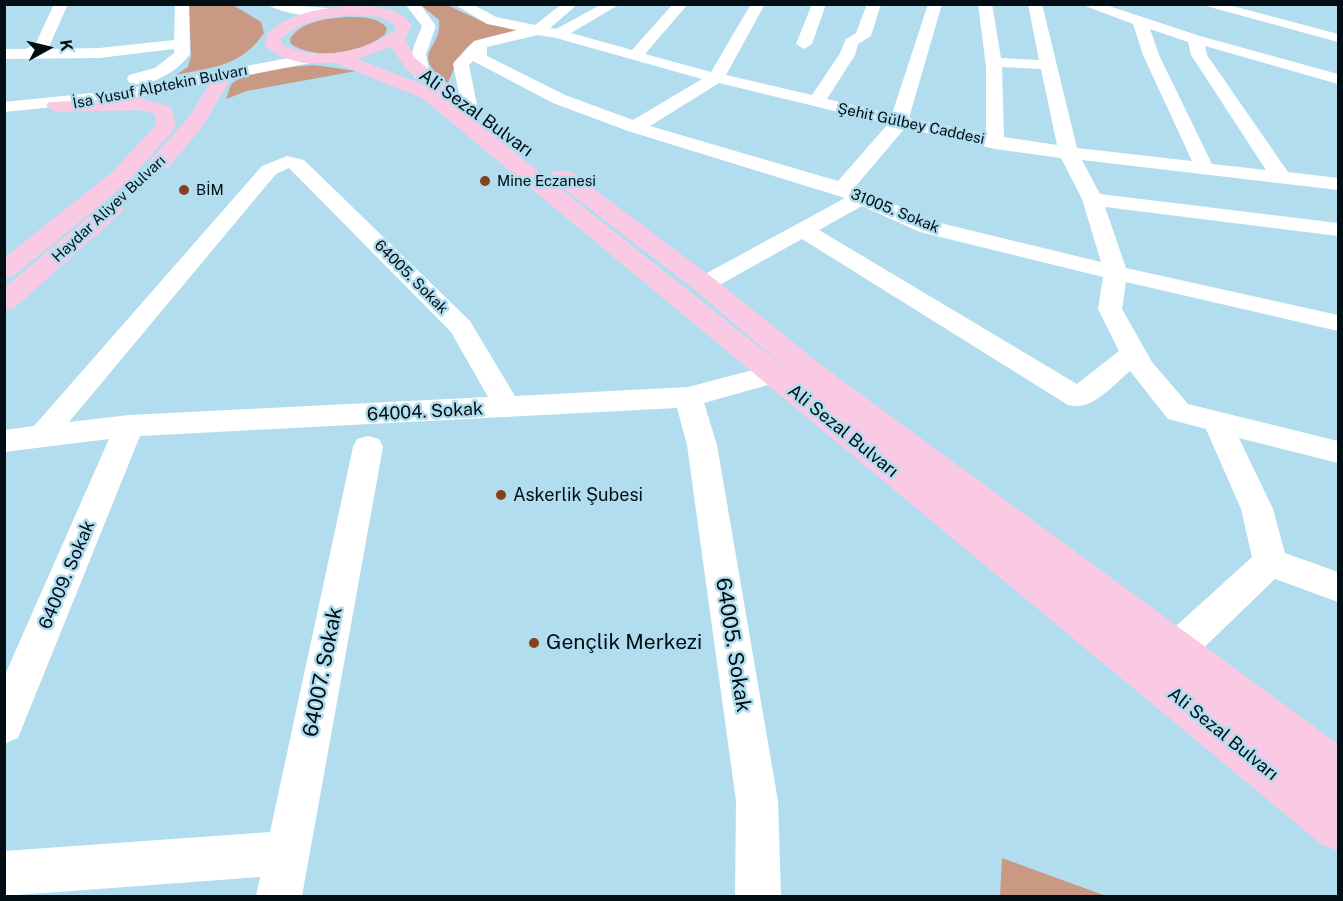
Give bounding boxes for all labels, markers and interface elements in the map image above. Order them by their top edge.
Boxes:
north arrow [18,18,78,78]
text: K [56,38,77,52]
street label: İsa Yusuf Alptekin Bulvarı [71,61,249,113]
street label: Ali Sezal Bulvarı [415,64,537,162]
street label: Şehit Gülbey Caddesi [836,100,986,148]
street label: Haydar Aliyev Bulvarı [49,152,169,266]
place label: Mine Eczanesi [497,172,596,190]
marker: Mine Eczanesi [478,174,492,188]
place label: BİM [196,181,224,199]
marker: BİM [177,183,191,197]
street label: 31005. Sokak [848,185,942,237]
street label: 64005. Sokak [370,236,452,318]
street label: Ali Sezal Bulvarı [784,380,902,482]
street label: 64004. Sokak [366,398,484,426]
place label: Askerlik Şubesi [513,484,643,506]
marker: Askerlik Şubesi [494,488,508,502]
street label: 64009. Sokak [34,517,100,633]
street label: 64005. Sokak [710,576,756,714]
street label: 64007. Sokak [298,605,348,739]
place label: Gençlik Merkezi [546,630,702,656]
marker: Gençlik Merkezi [527,636,541,650]
street label: Ali Sezal Bulvarı [1164,683,1282,785]

